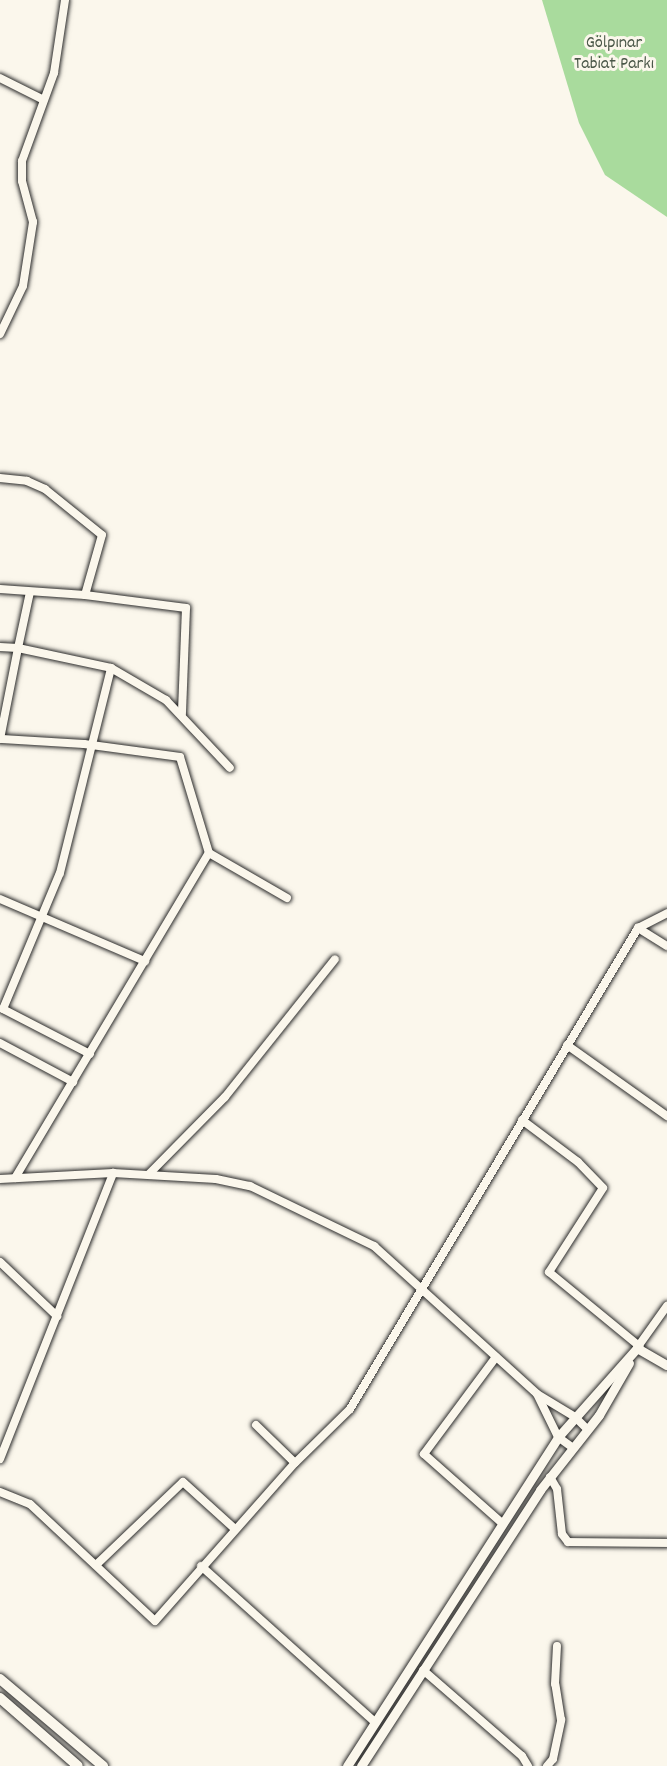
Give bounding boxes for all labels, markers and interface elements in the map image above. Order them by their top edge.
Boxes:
park label: Gölpınar Tabiat Parkı [574,34,654,76]

